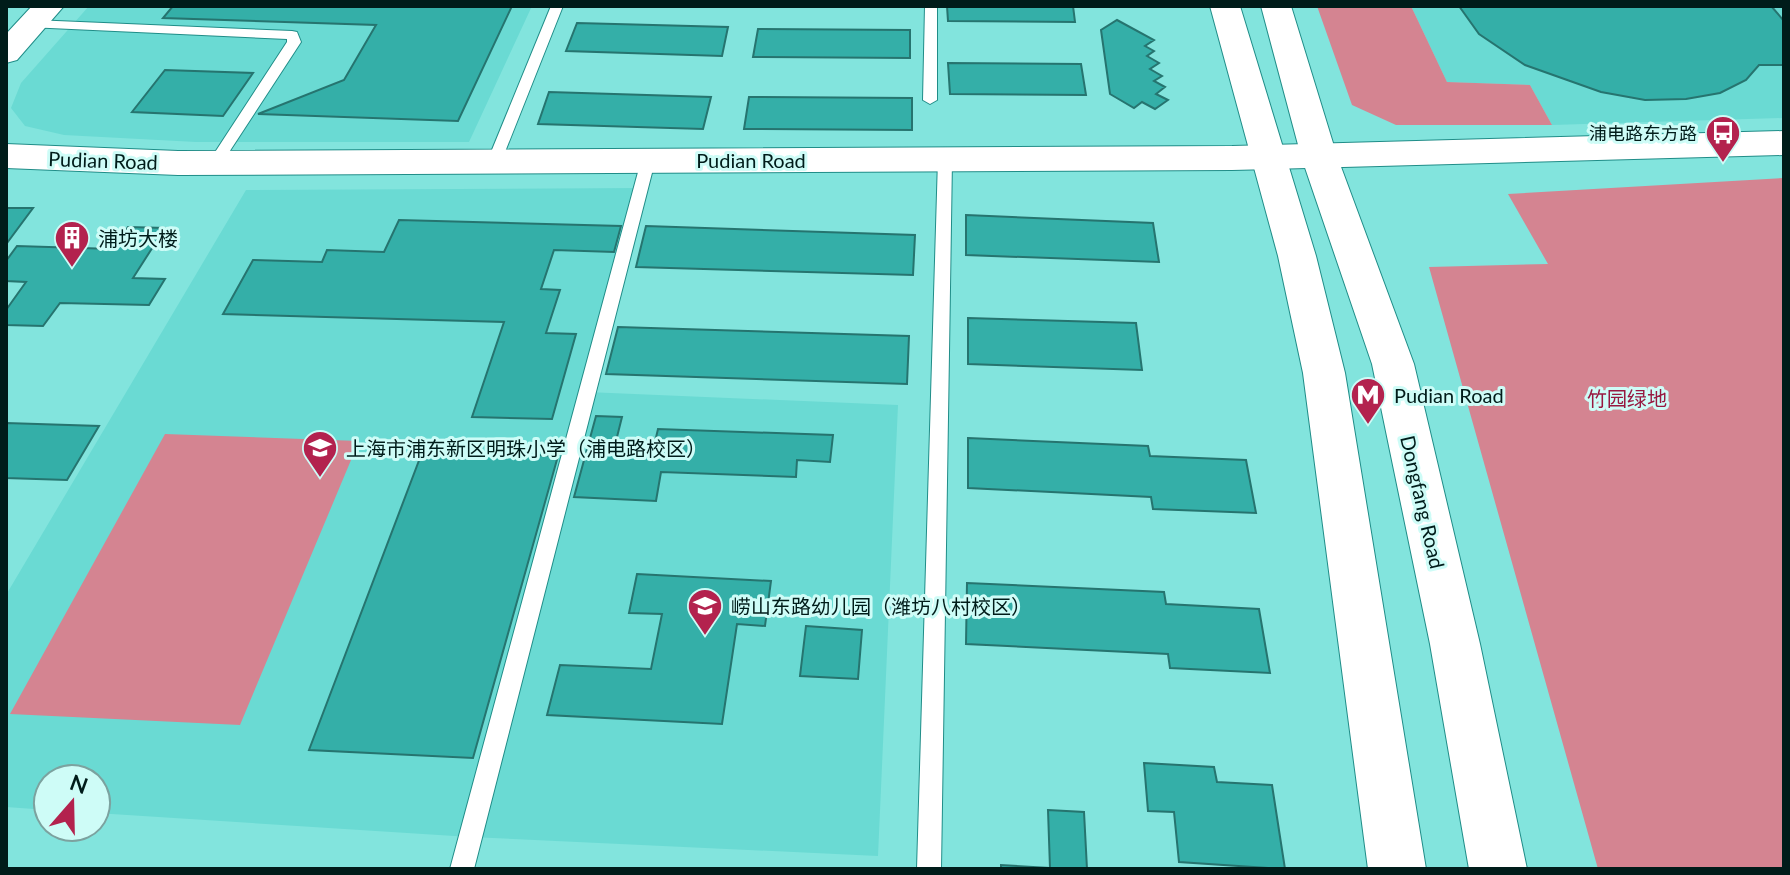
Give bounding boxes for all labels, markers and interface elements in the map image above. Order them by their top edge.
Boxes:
bus stop icon: 浦电路东方路 [1704,114,1742,164]
place label: 浦电路东方路 [1589,122,1697,144]
street label: Pudian Road [48,146,158,174]
street label: Pudian Road [696,148,806,172]
building icon: 浦坊大楼 [53,219,91,269]
place label: 浦坊大楼 [98,226,178,250]
metro station icon: Pudian Road [1349,376,1387,426]
place label: Pudian Road [1394,383,1504,407]
park label: 竹园绿地 [1587,386,1667,410]
school or university icon: 上海市浦东新区明珠小学（浦电路校区） [301,429,339,479]
street label: Dongfang Road [1396,433,1450,571]
place label: 上海市浦东新区明珠小学（浦电路校区） [346,436,706,460]
school or university icon: 崂山东路幼儿园（潍坊八村校区） [686,587,724,637]
place label: 崂山东路幼儿园（潍坊八村校区） [731,594,1031,618]
north arrow [32,763,112,843]
text: N [66,768,92,799]

